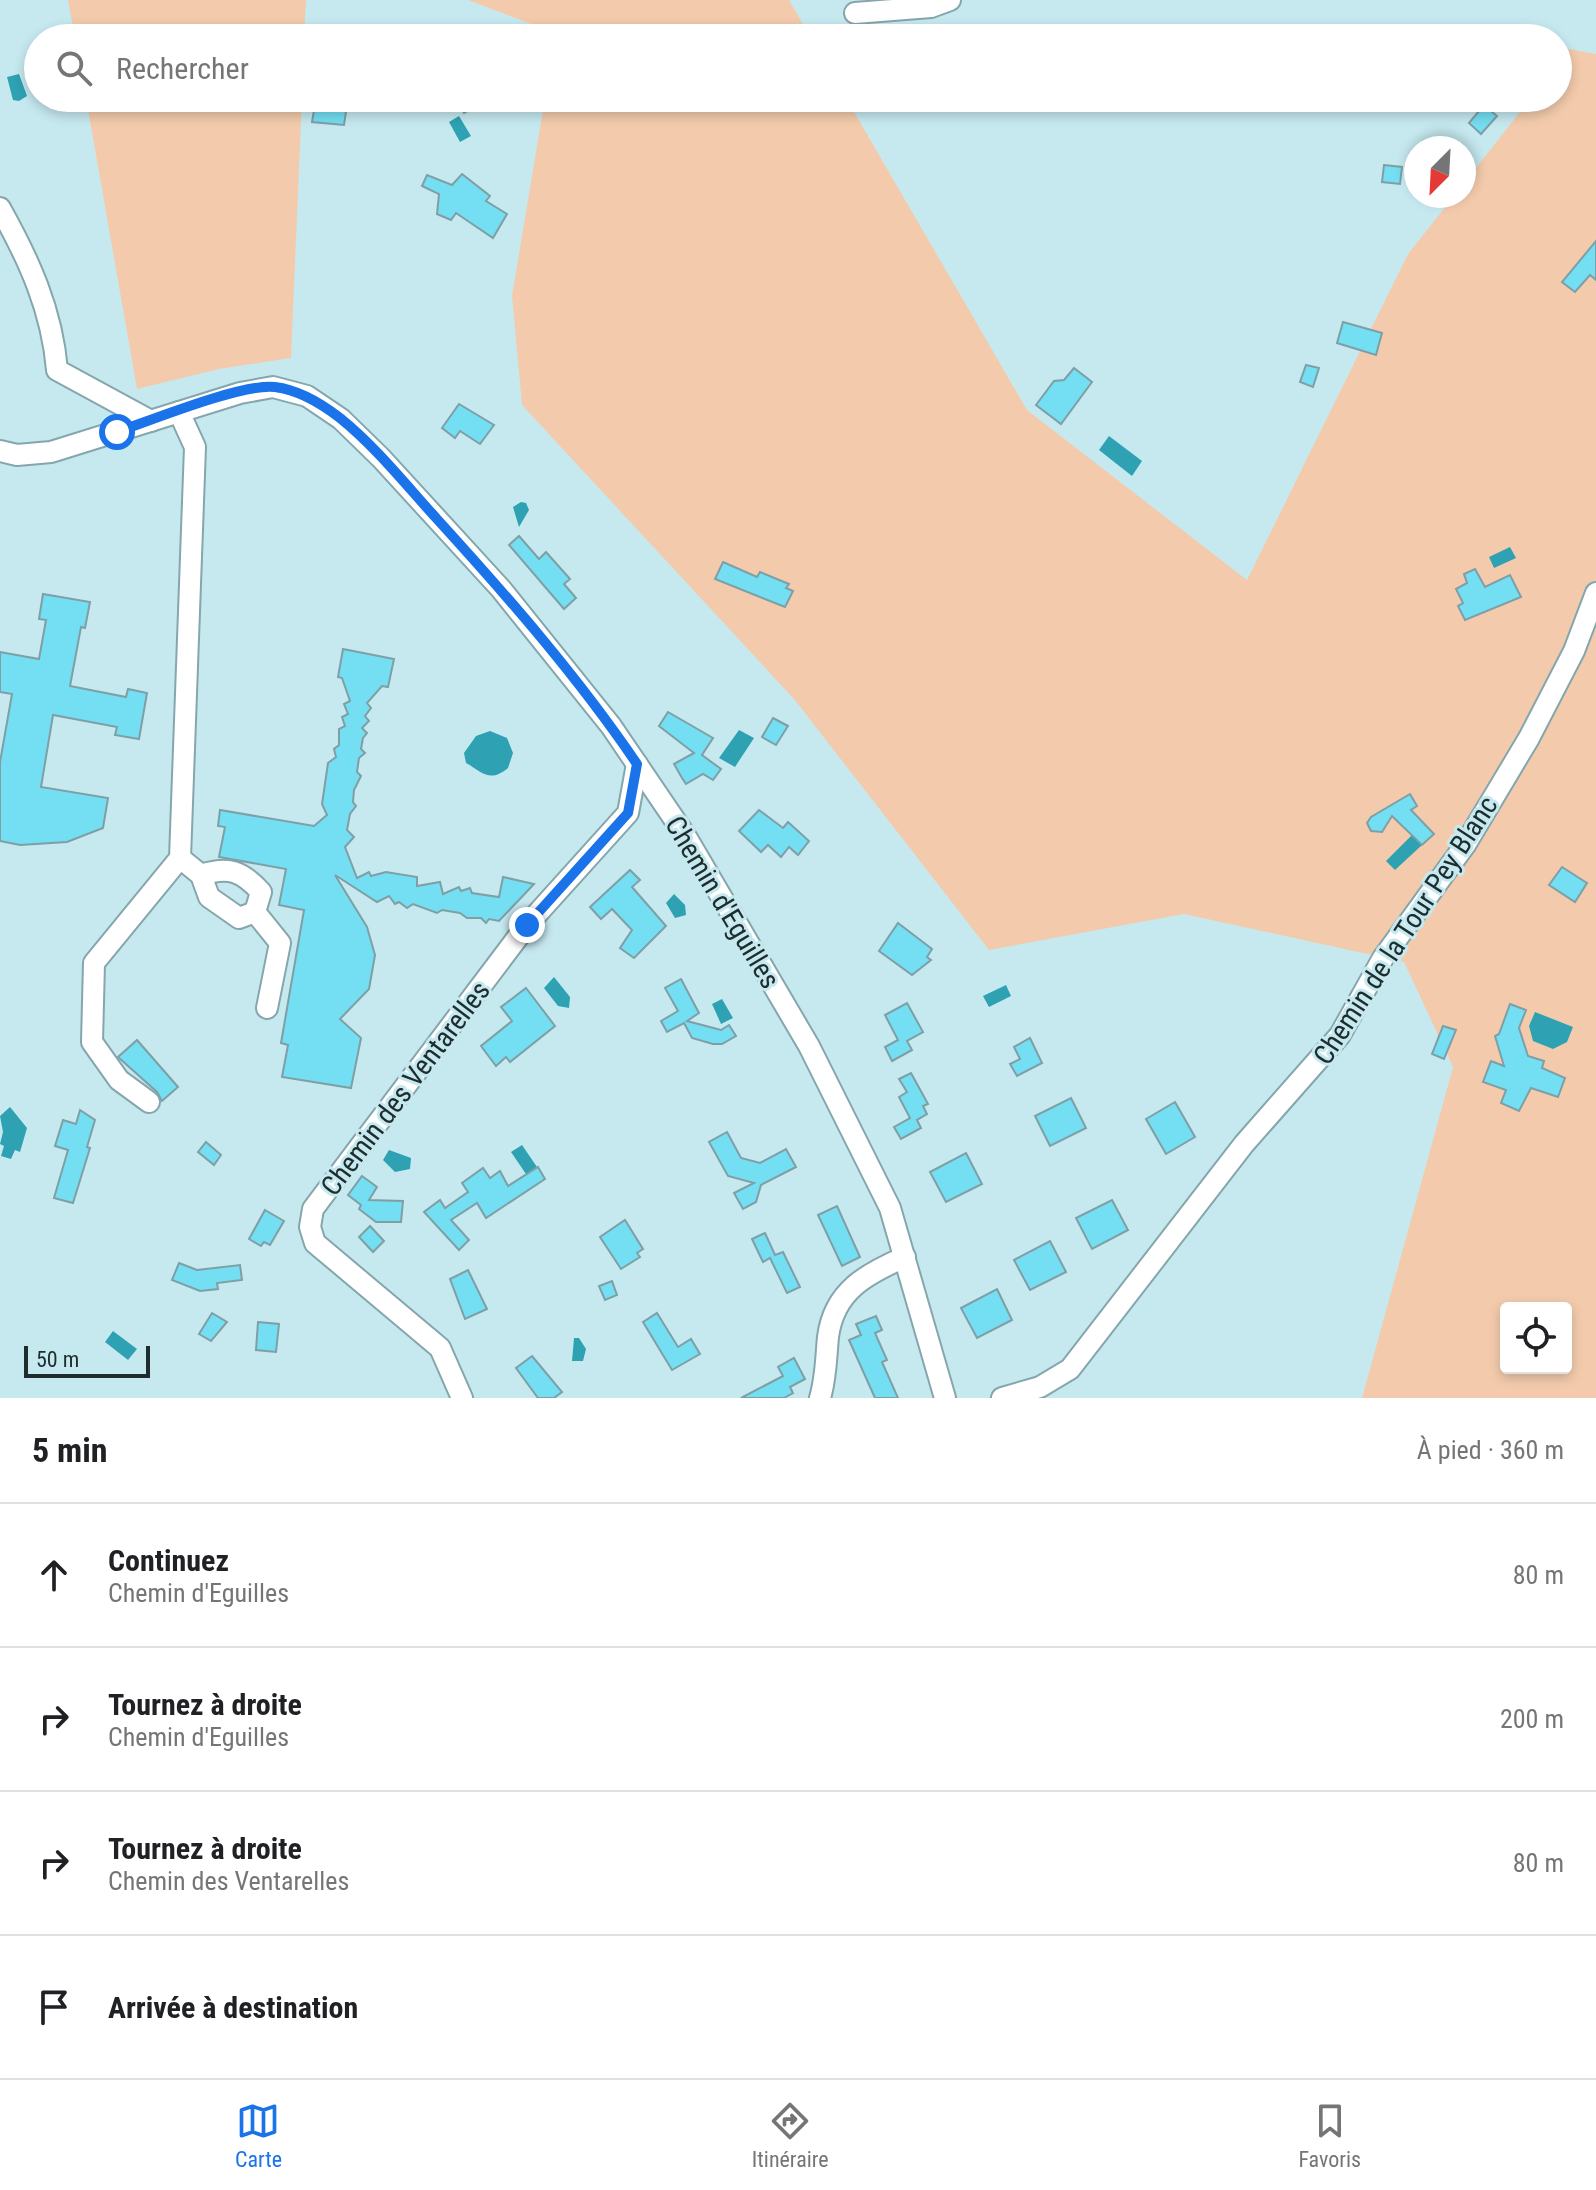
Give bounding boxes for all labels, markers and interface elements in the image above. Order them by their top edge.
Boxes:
search box [24,24,1572,112]
icon: search [52,46,96,90]
text: Rechercher [116,51,249,86]
north arrow [1404,136,1476,208]
route start [99,414,135,450]
street label: Chemin de la Tour Pey Blanc [1306,790,1504,1070]
street label: Chemin d'Eguilles [658,810,787,994]
route end [509,907,545,943]
street label: Chemin des Ventarelles [314,975,497,1202]
map controls [1500,1302,1572,1374]
button: locate [1500,1302,1572,1374]
scale bar [24,1342,150,1378]
text: 50 m [36,1347,79,1372]
text: 5 min [32,1430,108,1470]
text: À pied · 360 m [1417,1435,1564,1465]
text: Continuez [108,1543,229,1578]
icon: ahead [32,1553,76,1597]
text: 80 m [1513,1560,1564,1590]
text: Chemin d'Eguilles [108,1578,289,1608]
text: Tournez à droite [108,1687,302,1722]
icon: right [32,1697,76,1741]
text: 200 m [1500,1704,1564,1734]
text: Chemin d'Eguilles [108,1722,289,1752]
text: Tournez à droite [108,1831,302,1866]
icon: right [32,1841,76,1885]
text: 80 m [1513,1848,1564,1878]
text: Chemin des Ventarelles [108,1866,349,1896]
icon: arrive [32,1985,76,2029]
text: Arrivée à destination [108,1990,358,2025]
tab: Carte [235,2099,282,2172]
tab: Itinéraire [752,2099,829,2172]
tab: Favoris [1298,2099,1361,2172]

